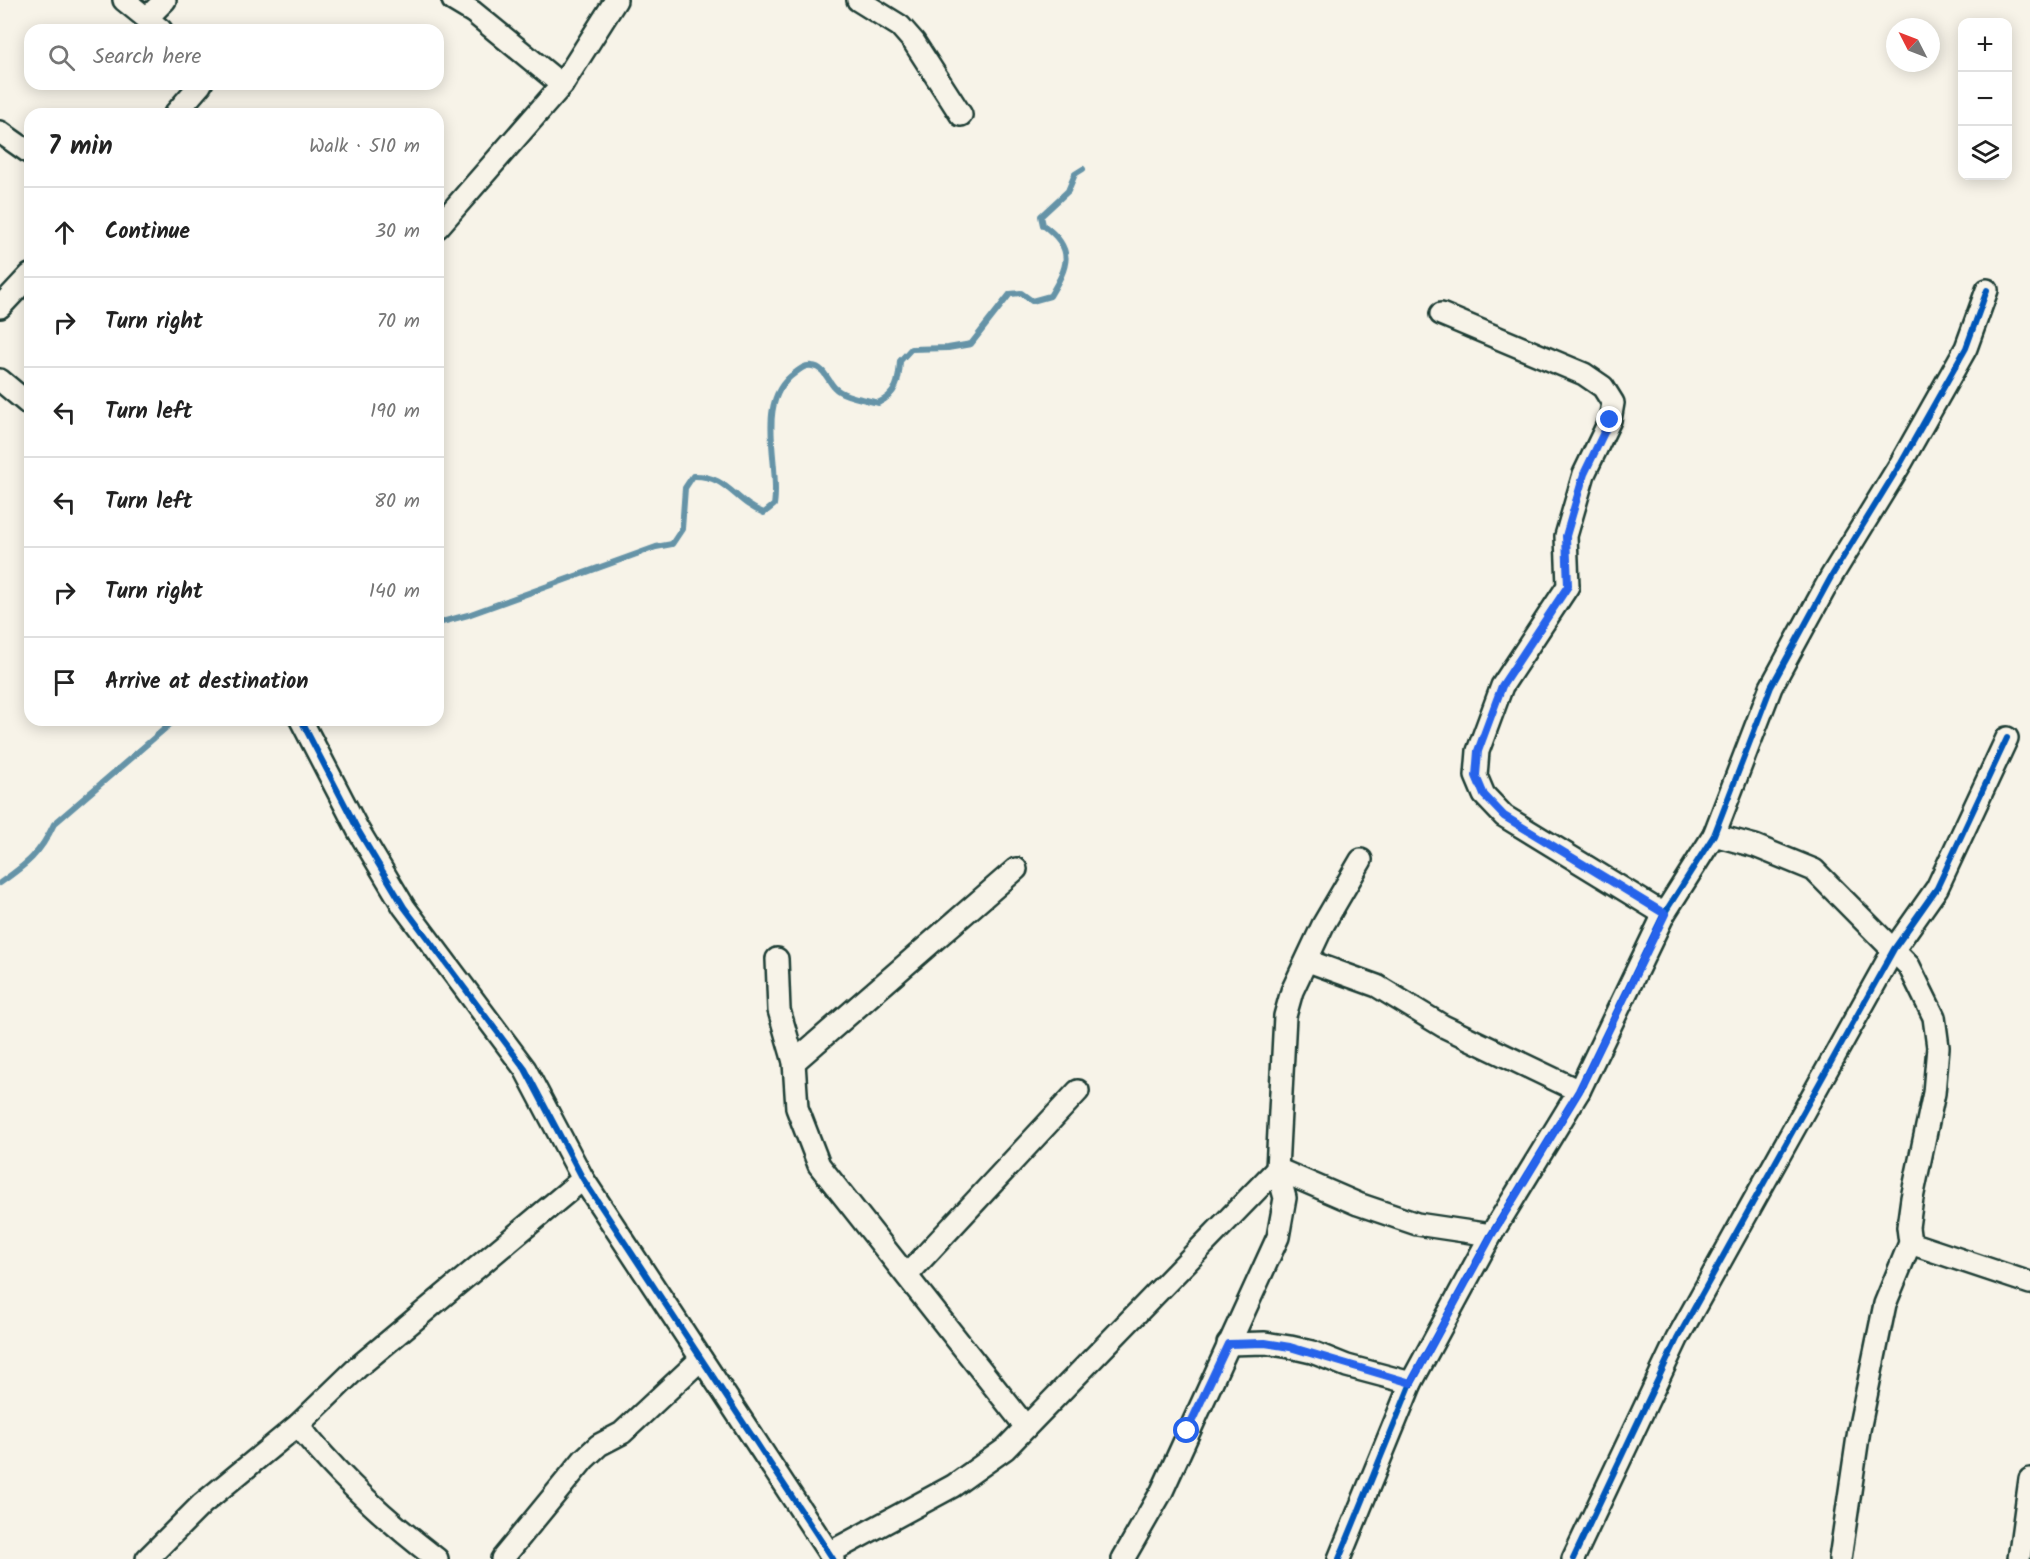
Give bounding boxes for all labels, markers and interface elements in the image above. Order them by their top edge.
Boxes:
north arrow [1886,18,1940,72]
map controls [1958,18,2012,180]
button: + [1958,18,2012,72]
search box [24,24,444,90]
text: Search here [93,40,201,75]
icon: search [45,41,78,74]
button: − [1958,72,2012,126]
text: 7 min [48,126,113,168]
button: layers [1958,126,2012,180]
text: Walk · 510 m [309,131,420,163]
text: Continue [105,215,190,250]
icon: ahead [48,216,81,249]
text: 30 m [375,216,420,248]
text: Turn right [105,305,203,340]
icon: right [48,306,81,339]
text: 70 m [377,306,420,338]
text: Turn left [105,395,192,430]
icon: left [48,396,81,429]
text: 190 m [370,396,420,428]
route end [1596,406,1622,432]
text: Turn left [105,485,192,520]
icon: left [48,486,81,519]
text: 80 m [374,486,420,518]
text: Turn right [105,575,203,610]
icon: right [48,576,81,609]
text: 140 m [369,576,420,608]
text: Arrive at destination [105,665,308,700]
icon: arrive [48,666,81,699]
route start [1173,1417,1199,1443]

